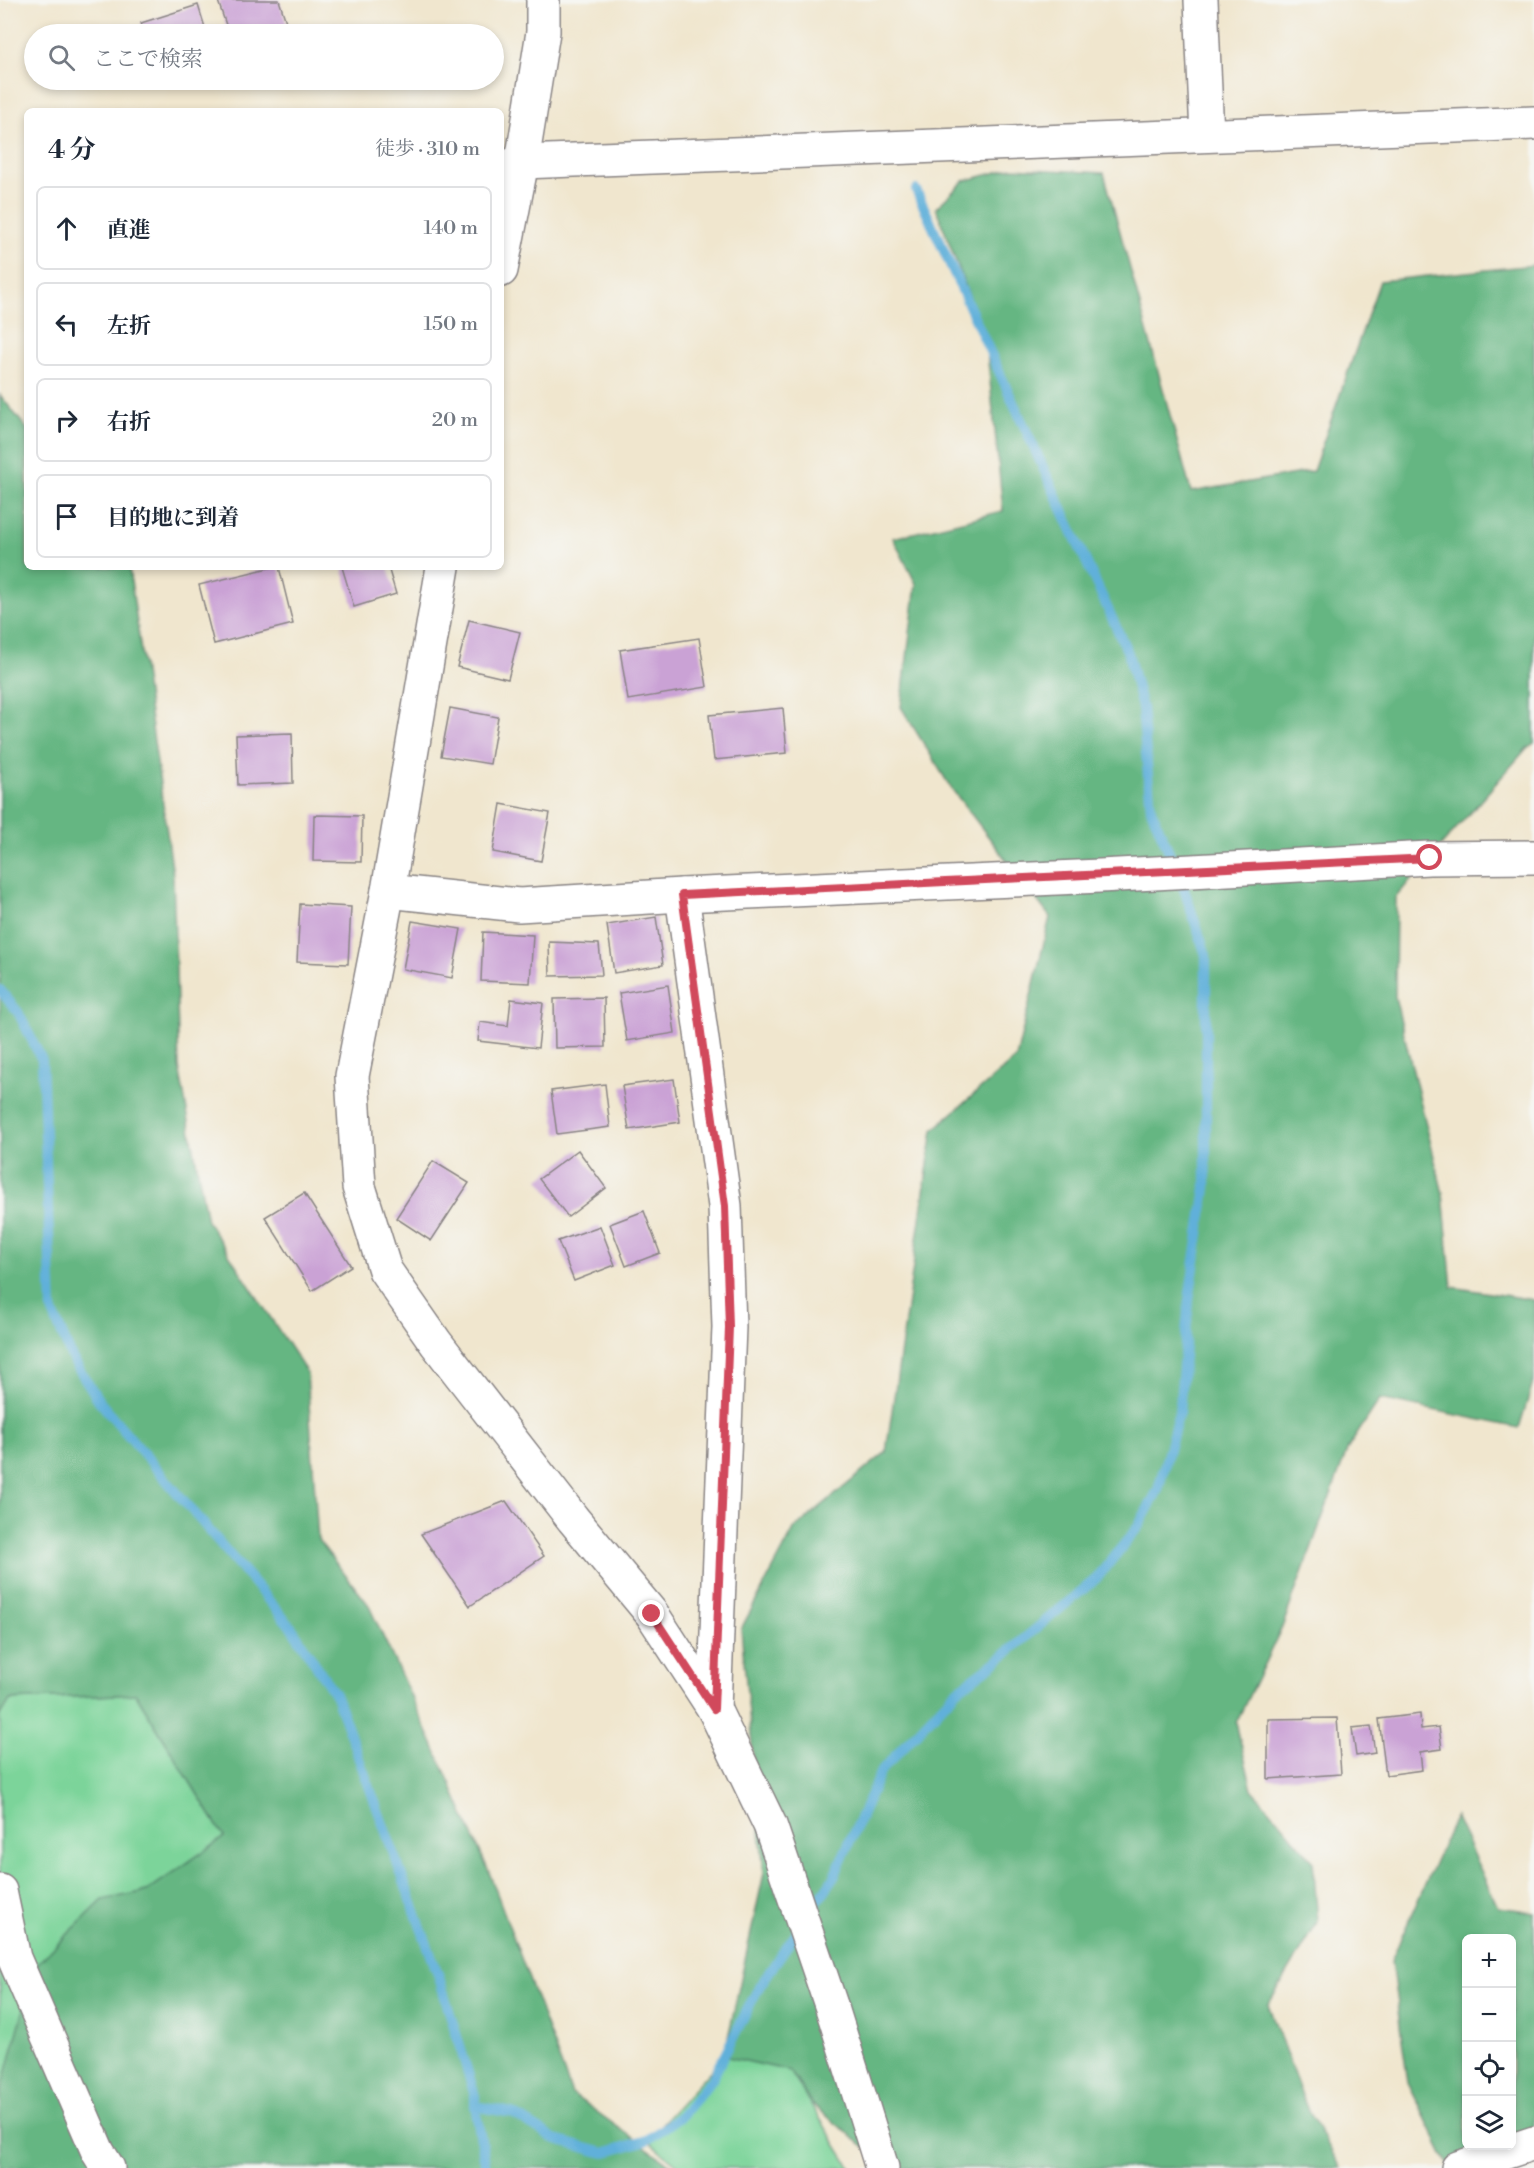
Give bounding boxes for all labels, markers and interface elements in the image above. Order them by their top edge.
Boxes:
search box [24,24,504,90]
icon: search [45,41,78,74]
text: ここで検索 [93,46,203,73]
text: 4 分 [48,134,96,166]
text: 徒歩 · 310 m [375,137,480,162]
icon: ahead [50,212,83,245]
text: 140 m [423,216,478,241]
text: 直進 [107,217,151,244]
icon: left [50,308,83,341]
text: 150 m [423,312,478,337]
text: 左折 [107,313,151,340]
icon: right [50,404,83,437]
text: 20 m [432,408,478,433]
text: 右折 [107,409,151,436]
icon: arrive [50,500,83,533]
text: 目的地に到着 [107,505,239,532]
route start [1416,844,1442,870]
route end [638,1600,664,1626]
map controls [1462,1934,1516,2150]
button: + [1462,1934,1516,1988]
button: − [1462,1988,1516,2042]
button: locate [1462,2042,1516,2096]
button: layers [1462,2096,1516,2150]

